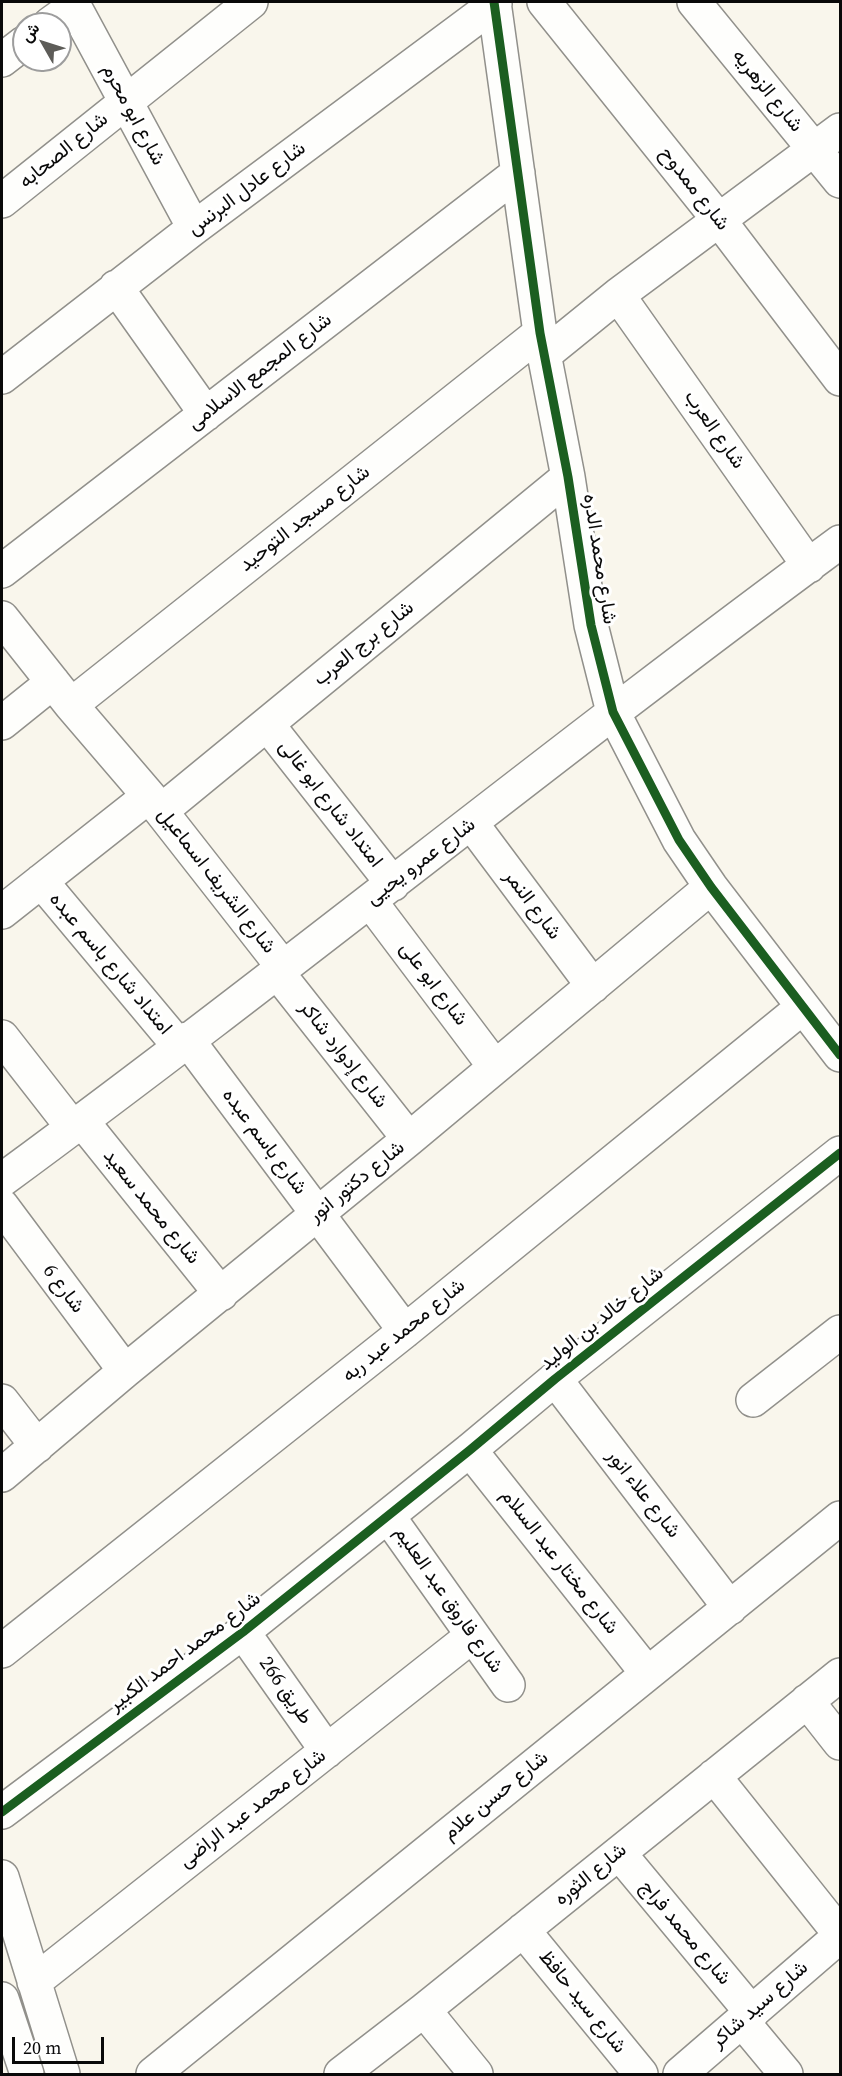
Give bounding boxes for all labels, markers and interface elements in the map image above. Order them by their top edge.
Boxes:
north arrow [12,12,72,72]
text: ش [15,18,44,46]
street label: شارع الزهريه [726,45,808,137]
street label: شارع ابو محرم [96,60,170,170]
street label: شارع الصحابه [15,108,113,194]
street label: شارع عادل البرنس [183,137,311,241]
street label: شارع ممدوح [654,142,734,236]
street label: شارع المجمع الاسلامى [183,308,337,436]
street label: شارع العرب [678,386,750,474]
street label: شارع مسجد التوحيد [235,461,375,577]
street label: شارع محمد الدره [577,492,621,626]
street label: شارع برج العرب [309,596,419,692]
street label: امتداد شارع ابو غالى [273,735,387,873]
street label: شارع الشريف اسماعيل [152,803,280,959]
street label: شارع عمرو يحيى [362,813,480,911]
street label: شارع النمر [498,865,566,945]
street label: امتداد شارع باسم عبده [43,888,177,1040]
street label: شارع ابو على [394,937,472,1031]
street label: شارع إدوارد شاكر [294,996,392,1114]
street label: شارع باسم عبده [216,1084,312,1200]
street label: شارع دكتور انور [304,1136,410,1228]
street label: شارع محمد سعيد [97,1145,205,1269]
street label: شارع 6 [37,1260,89,1318]
street label: شارع خالد بن الوليد [535,1262,669,1376]
street label: شارع محمد عبد ربه [338,1274,470,1388]
street label: شارع علاء انور [601,1445,685,1543]
street label: شارع مختار عبد السلام [495,1485,623,1639]
street label: شارع فاروق عبد العليم [388,1522,508,1678]
street label: شارع محمد احمد الكبير [104,1587,266,1717]
street label: طريق 266 [253,1653,317,1729]
street label: شارع محمد عبد الراضى [175,1744,331,1874]
street label: شارع حسن علام [438,1746,554,1846]
street label: شارع الثوره [550,1839,632,1911]
street label: شارع محمد فراج [634,1876,736,1990]
street label: شارع سيد حافظ [533,1945,631,2059]
street label: شارع سيد شاكر [707,1956,813,2054]
scale bar [15,2025,106,2063]
text: 20 m [23,2035,61,2060]

